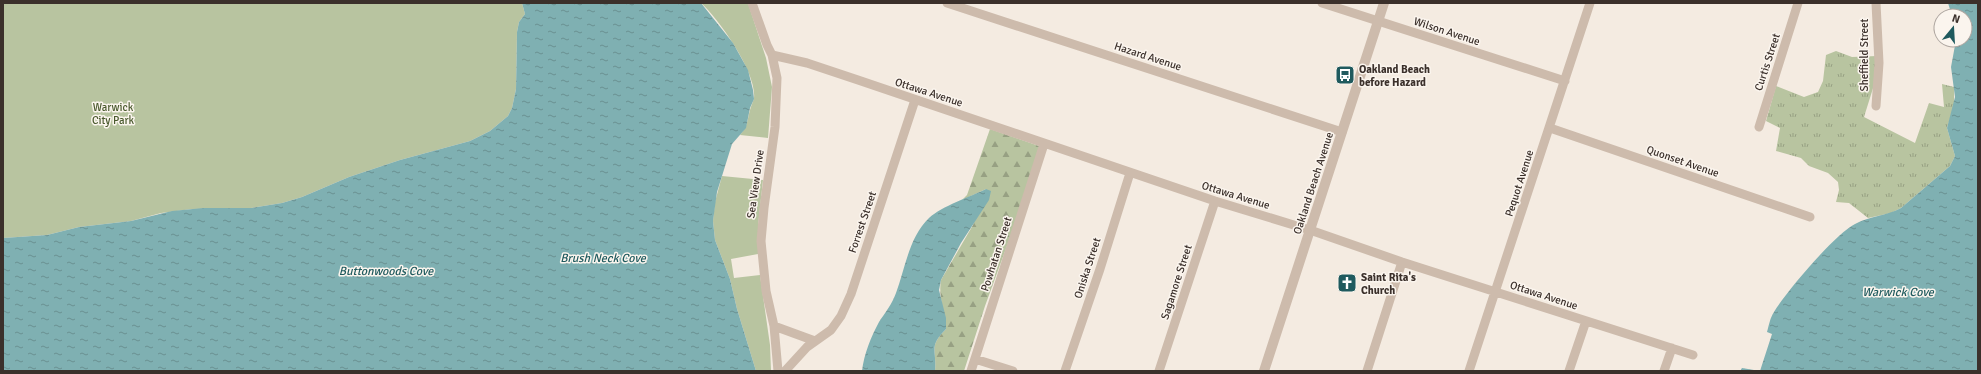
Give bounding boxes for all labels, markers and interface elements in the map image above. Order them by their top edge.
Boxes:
north arrow [1933,8,1973,48]
text: N [1950,12,1962,26]
street label: Wilson Avenue [1412,15,1482,48]
street label: Sheffield Street [1858,18,1871,91]
street label: Curtis Street [1752,32,1783,93]
street label: Hazard Avenue [1113,39,1183,73]
place label: Oakland Beach before Hazard [1359,63,1430,89]
bus stop icon: Oakland Beach before Hazard [1334,64,1356,86]
street label: Ottawa Avenue [893,75,964,110]
park label: Warwick City Park [92,101,135,127]
street label: Oakland Beach Avenue [1291,130,1336,236]
street label: Quonset Avenue [1645,143,1721,180]
street label: Pequot Avenue [1503,148,1536,218]
street label: Sea View Drive [744,149,767,219]
street label: Ottawa Avenue [1200,179,1272,212]
street label: Forrest Street [846,190,879,255]
street label: Powhatan Street [978,215,1015,293]
street label: Oniska Street [1072,236,1103,300]
street label: Sagamore Street [1158,243,1195,321]
water label: Brush Neck Cove [560,251,647,266]
water label: Buttonwoods Cove [339,264,434,279]
place label: Saint Rita's Church [1361,271,1416,297]
church icon: Saint Rita's Church [1336,272,1358,294]
street label: Ottawa Avenue [1508,278,1579,313]
water label: Warwick Cove [1862,285,1935,300]

